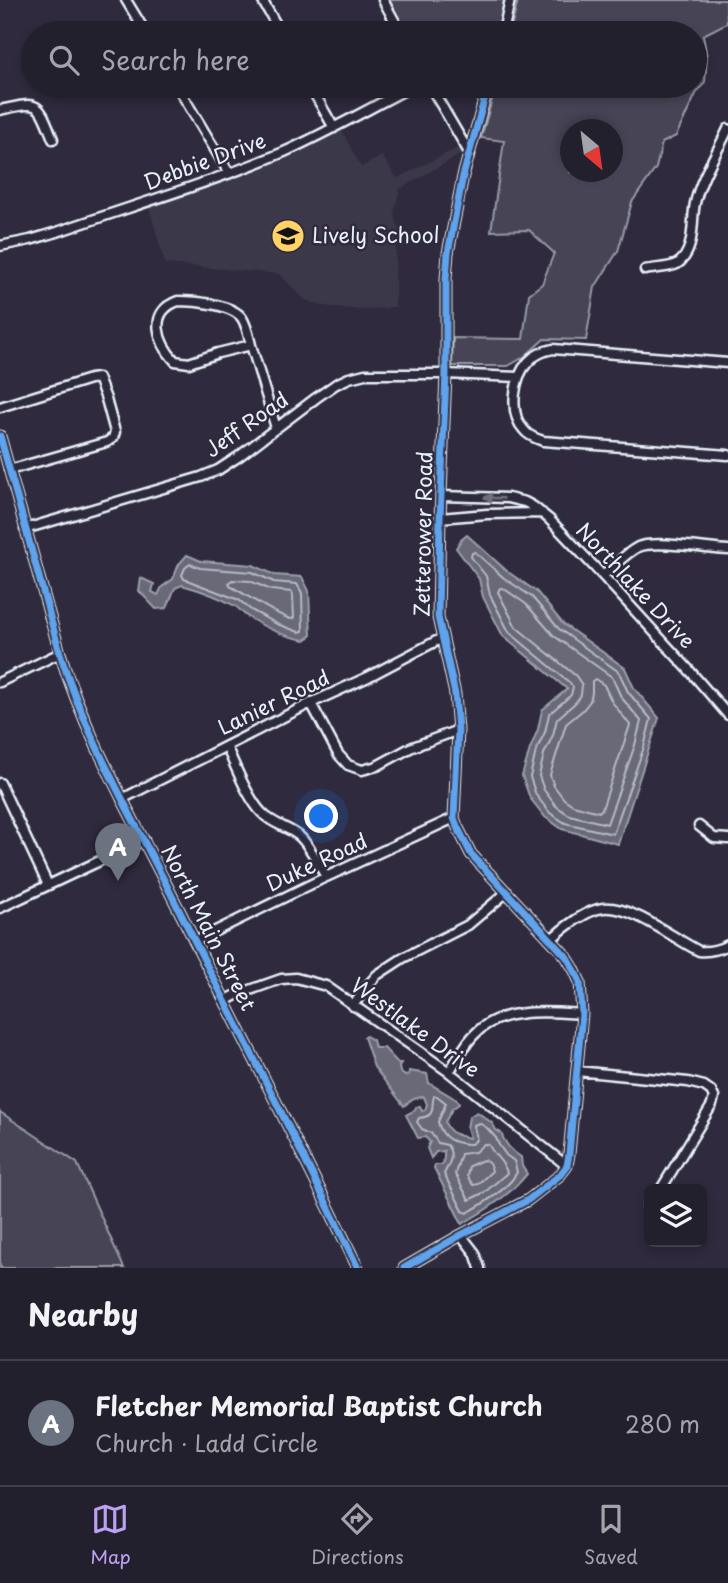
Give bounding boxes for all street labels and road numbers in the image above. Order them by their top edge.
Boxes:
street label: Debbie Drive [139,123,270,197]
street label: Jeff Road [197,383,294,464]
street label: Zetterower Road [405,451,439,617]
street label: Northlake Drive [569,514,704,655]
street label: Lanier Road [212,660,334,742]
street label: Duke Road [260,824,372,899]
street label: North Main Street [154,839,265,1016]
street label: Westlake Drive [345,969,487,1084]

